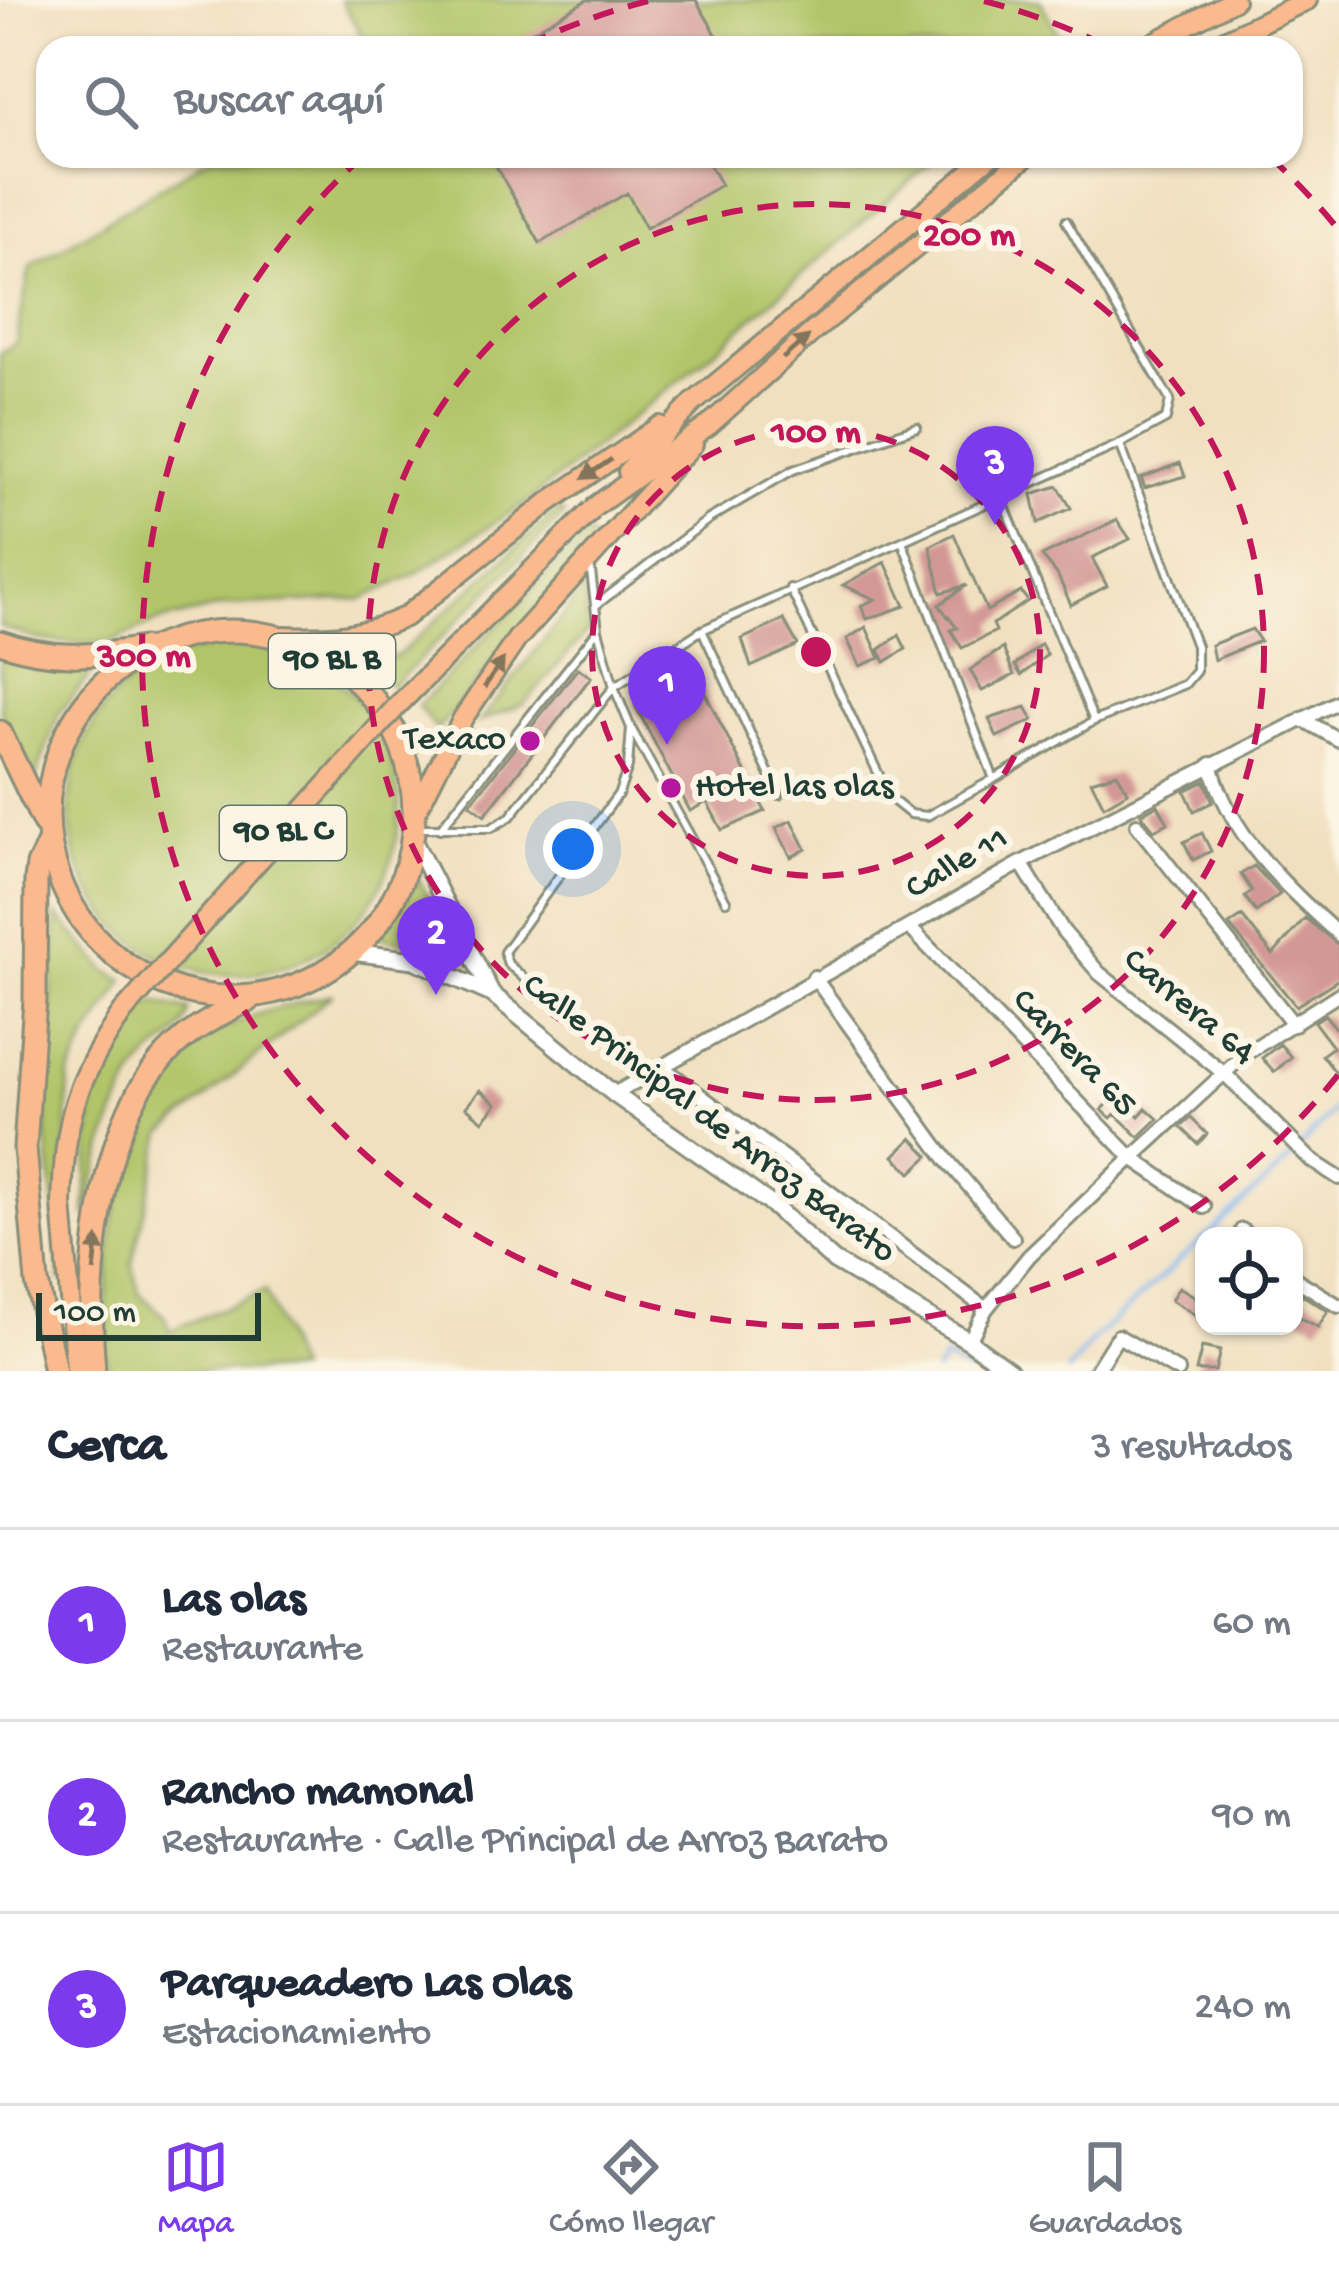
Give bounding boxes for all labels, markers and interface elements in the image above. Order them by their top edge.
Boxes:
search box [36,36,1303,168]
icon: search [78,69,144,135]
text: Buscar aquí [174,76,384,129]
text: 200 m [923,216,1016,259]
one-way arrow [781,334,811,361]
text: 100 m [769,413,861,456]
pin: 3 [956,426,1034,525]
one-way arrow [581,457,613,480]
centre of rings [795,631,837,673]
road number: 90 BL B [269,634,395,688]
text: 300 m [96,637,191,680]
pin: 1 [628,646,706,745]
one-way arrow [482,657,505,690]
place label: Texaco [402,720,506,763]
marker: Texaco [517,728,543,754]
place label: Hotel las olas [695,767,895,810]
marker: Hotel las olas [658,775,684,801]
road number: 90 BL C [220,806,346,860]
street label: Calle 11 [899,818,1017,912]
your location [543,819,603,879]
pin: 2 [397,896,475,995]
street label: Carrera 64 [1113,940,1263,1076]
street label: Calle Principal de Arroz Barato [513,965,903,1275]
street label: Carrera 65 [1001,981,1145,1127]
map controls [1195,1227,1303,1335]
button: locate [1195,1227,1303,1335]
one-way arrow [87,1235,106,1272]
scale bar [36,1287,261,1340]
text: 100 m [54,1295,136,1333]
text: Cerca [48,1419,166,1479]
text: 3 resultados [1091,1426,1291,1472]
text: Las olas [162,1575,306,1628]
text: 1 [79,1602,95,1648]
text: 60 m [1212,1602,1291,1648]
text: Restaurante [162,1628,363,1674]
text: Rancho mamonal [162,1767,474,1820]
text: 2 [77,1794,97,1840]
text: 90 m [1212,1794,1291,1840]
text: Restaurante · Calle Principal de Arroz Barato [162,1820,888,1866]
text: Parqueadero Las Olas [162,1959,571,2012]
text: 3 [77,1986,97,2032]
text: 240 m [1194,1986,1291,2032]
text: Estacionamiento [162,2012,431,2058]
tab: Mapa [158,2134,234,2244]
tab: Cómo llegar [549,2134,713,2244]
tab: Guardados [1029,2134,1181,2244]

